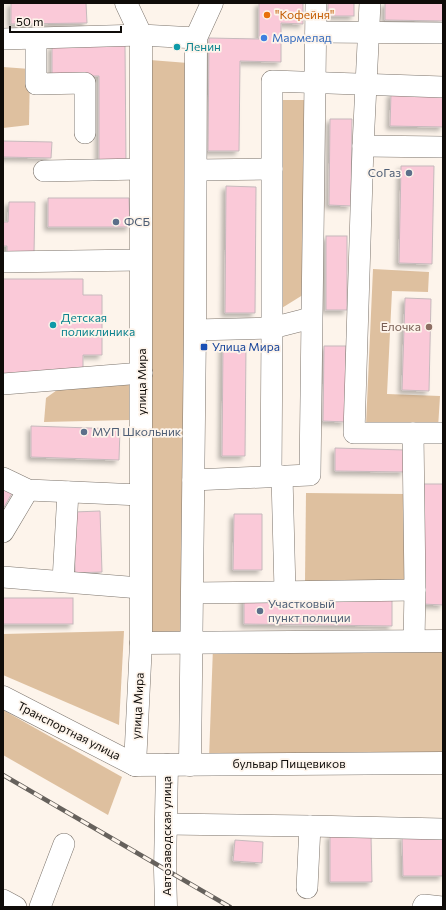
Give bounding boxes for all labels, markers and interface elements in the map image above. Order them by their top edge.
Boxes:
place label: "Кофейня" [275,7,335,21]
scale bar [10,8,121,34]
marker: "Кофейня" [262,10,272,20]
text: 50 m [16,14,44,28]
place label: Мармелад [272,30,332,44]
marker: Мармелад [259,33,269,43]
place label: Ленин [185,39,221,53]
marker: Ленин [172,42,182,52]
place label: СоГаз [368,165,401,179]
marker: СоГаз [404,168,414,178]
place label: ФСБ [124,214,150,228]
marker: ФСБ [111,217,121,227]
place label: Детская поликлиника [61,310,135,338]
place label: Елочка [381,319,421,333]
marker: Детская поликлиника [48,320,58,330]
marker: Елочка [424,322,434,332]
place label: Улица Мира [212,339,280,353]
marker: Улица Мира [199,342,209,352]
street label: улица Мира [134,349,148,415]
place label: МУП Школьник [92,424,182,438]
marker: МУП Школьник [79,427,89,437]
place label: Участковый пункт полиции [268,596,351,624]
marker: Участковый пункт полиции [255,606,265,616]
street label: улица Мира [128,672,146,740]
street label: Транспортная улица [16,698,123,762]
street label: бульвар Пищевиков [232,756,346,770]
street label: Автозаводская улица [159,776,173,896]

